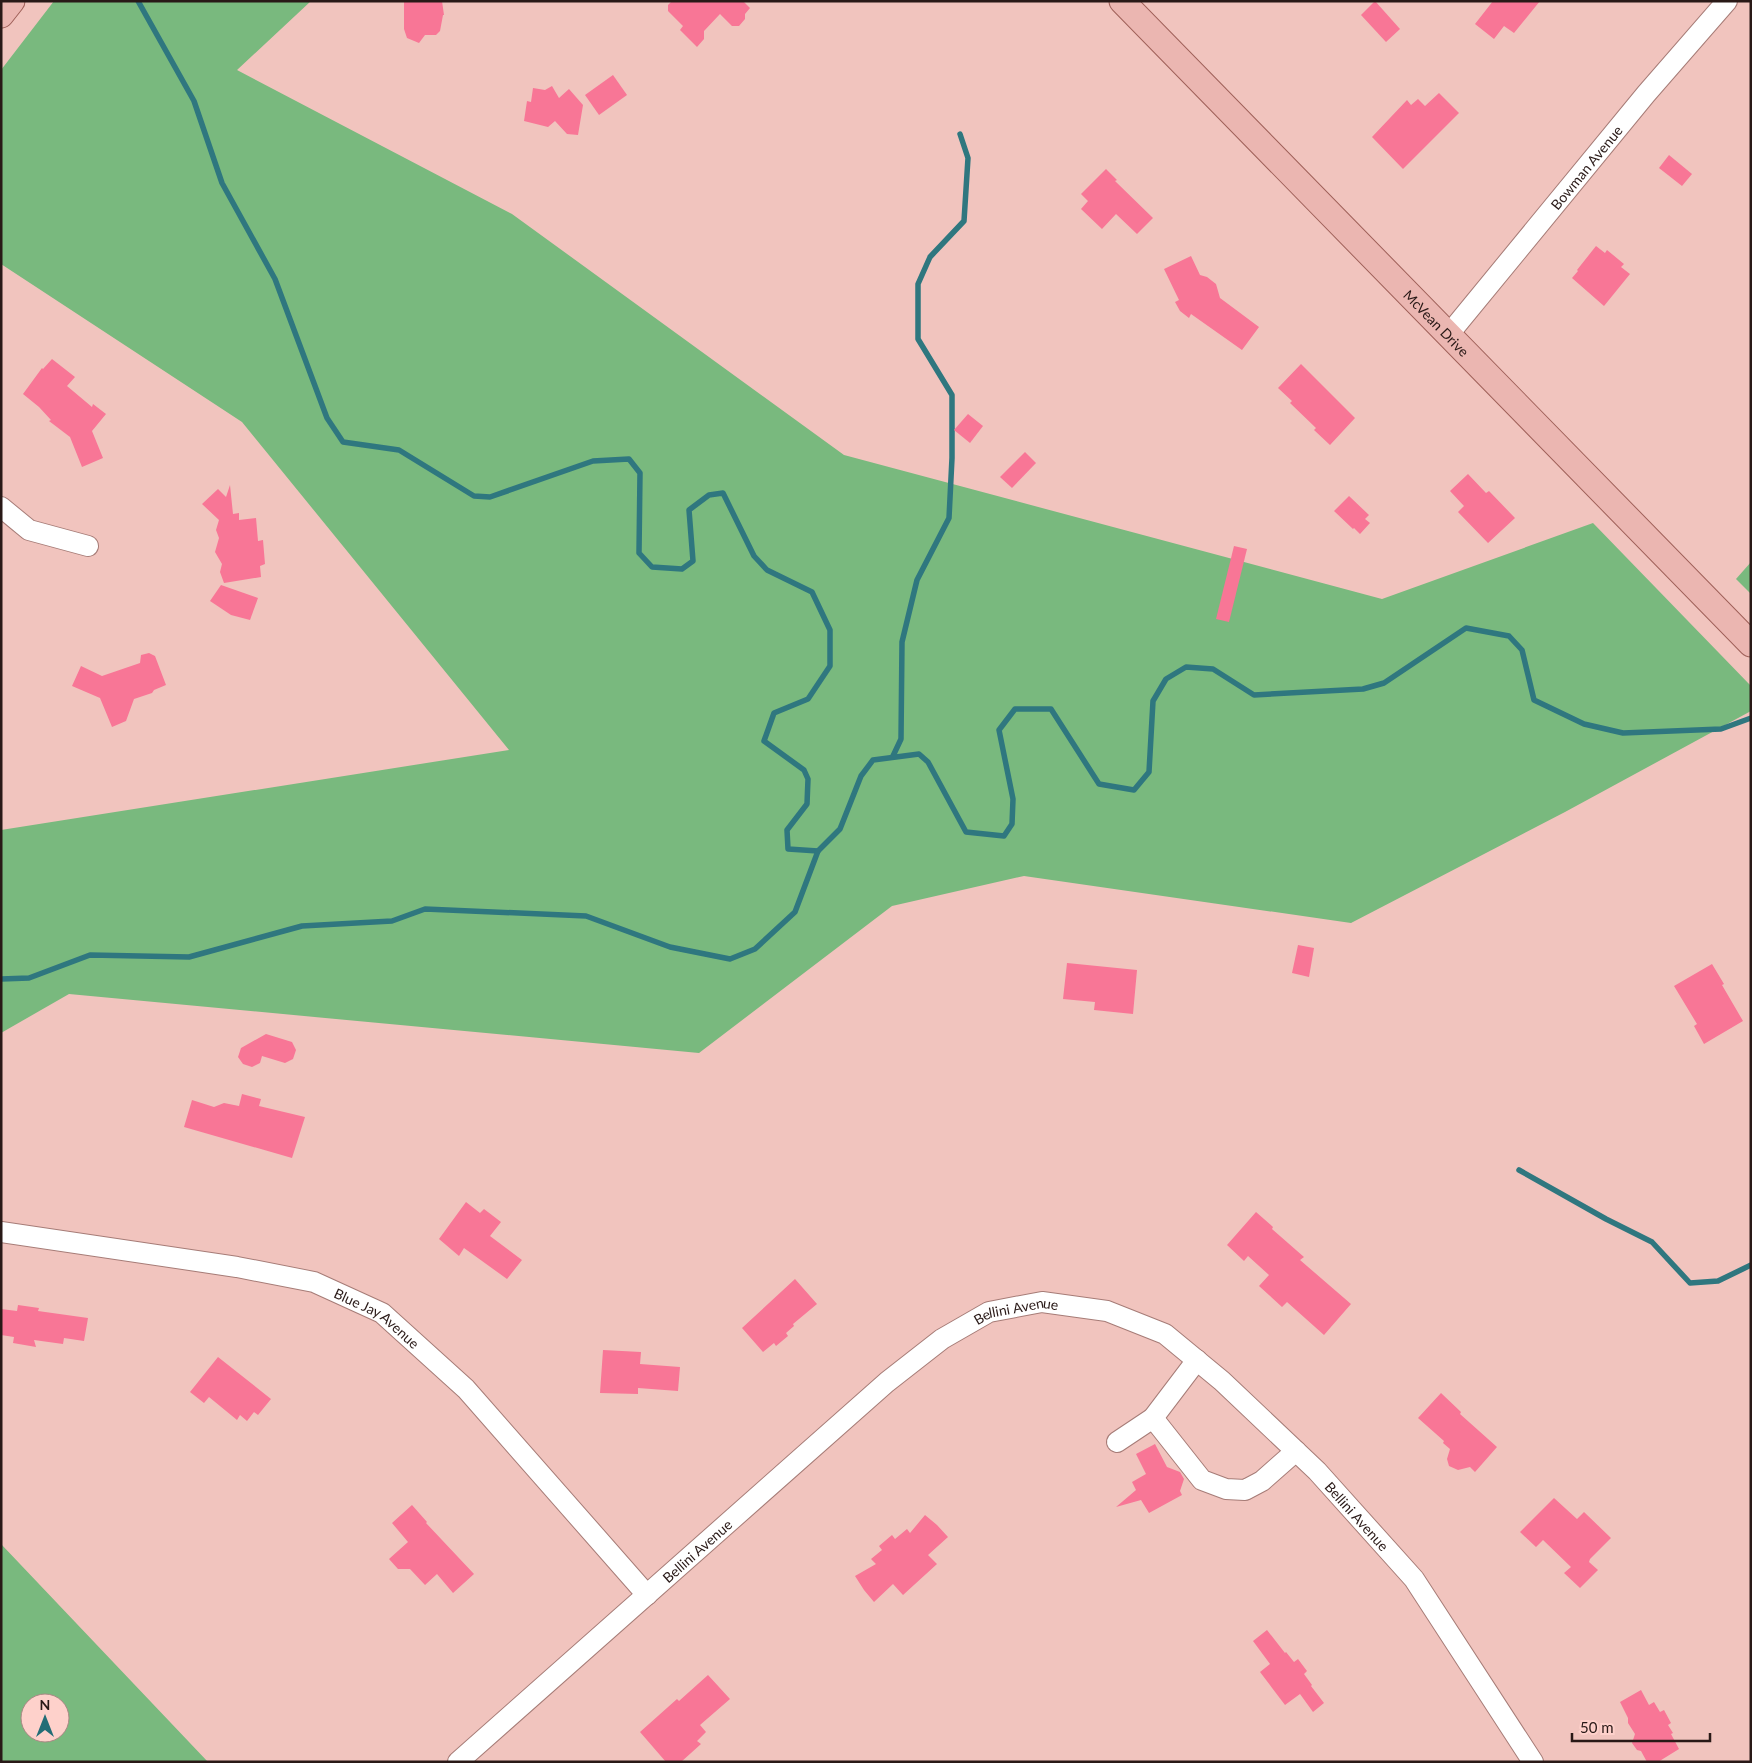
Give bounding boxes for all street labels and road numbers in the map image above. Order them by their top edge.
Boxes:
street label: Bowman Avenue [1547,122,1625,212]
street label: McVean Drive [1400,286,1473,359]
street label: Blue Jay Avenue [332,1284,423,1351]
street label: Bellini Avenue [970,1293,1059,1328]
street label: Bellini Avenue [1322,1478,1393,1554]
street label: Bellini Avenue [659,1515,735,1586]

